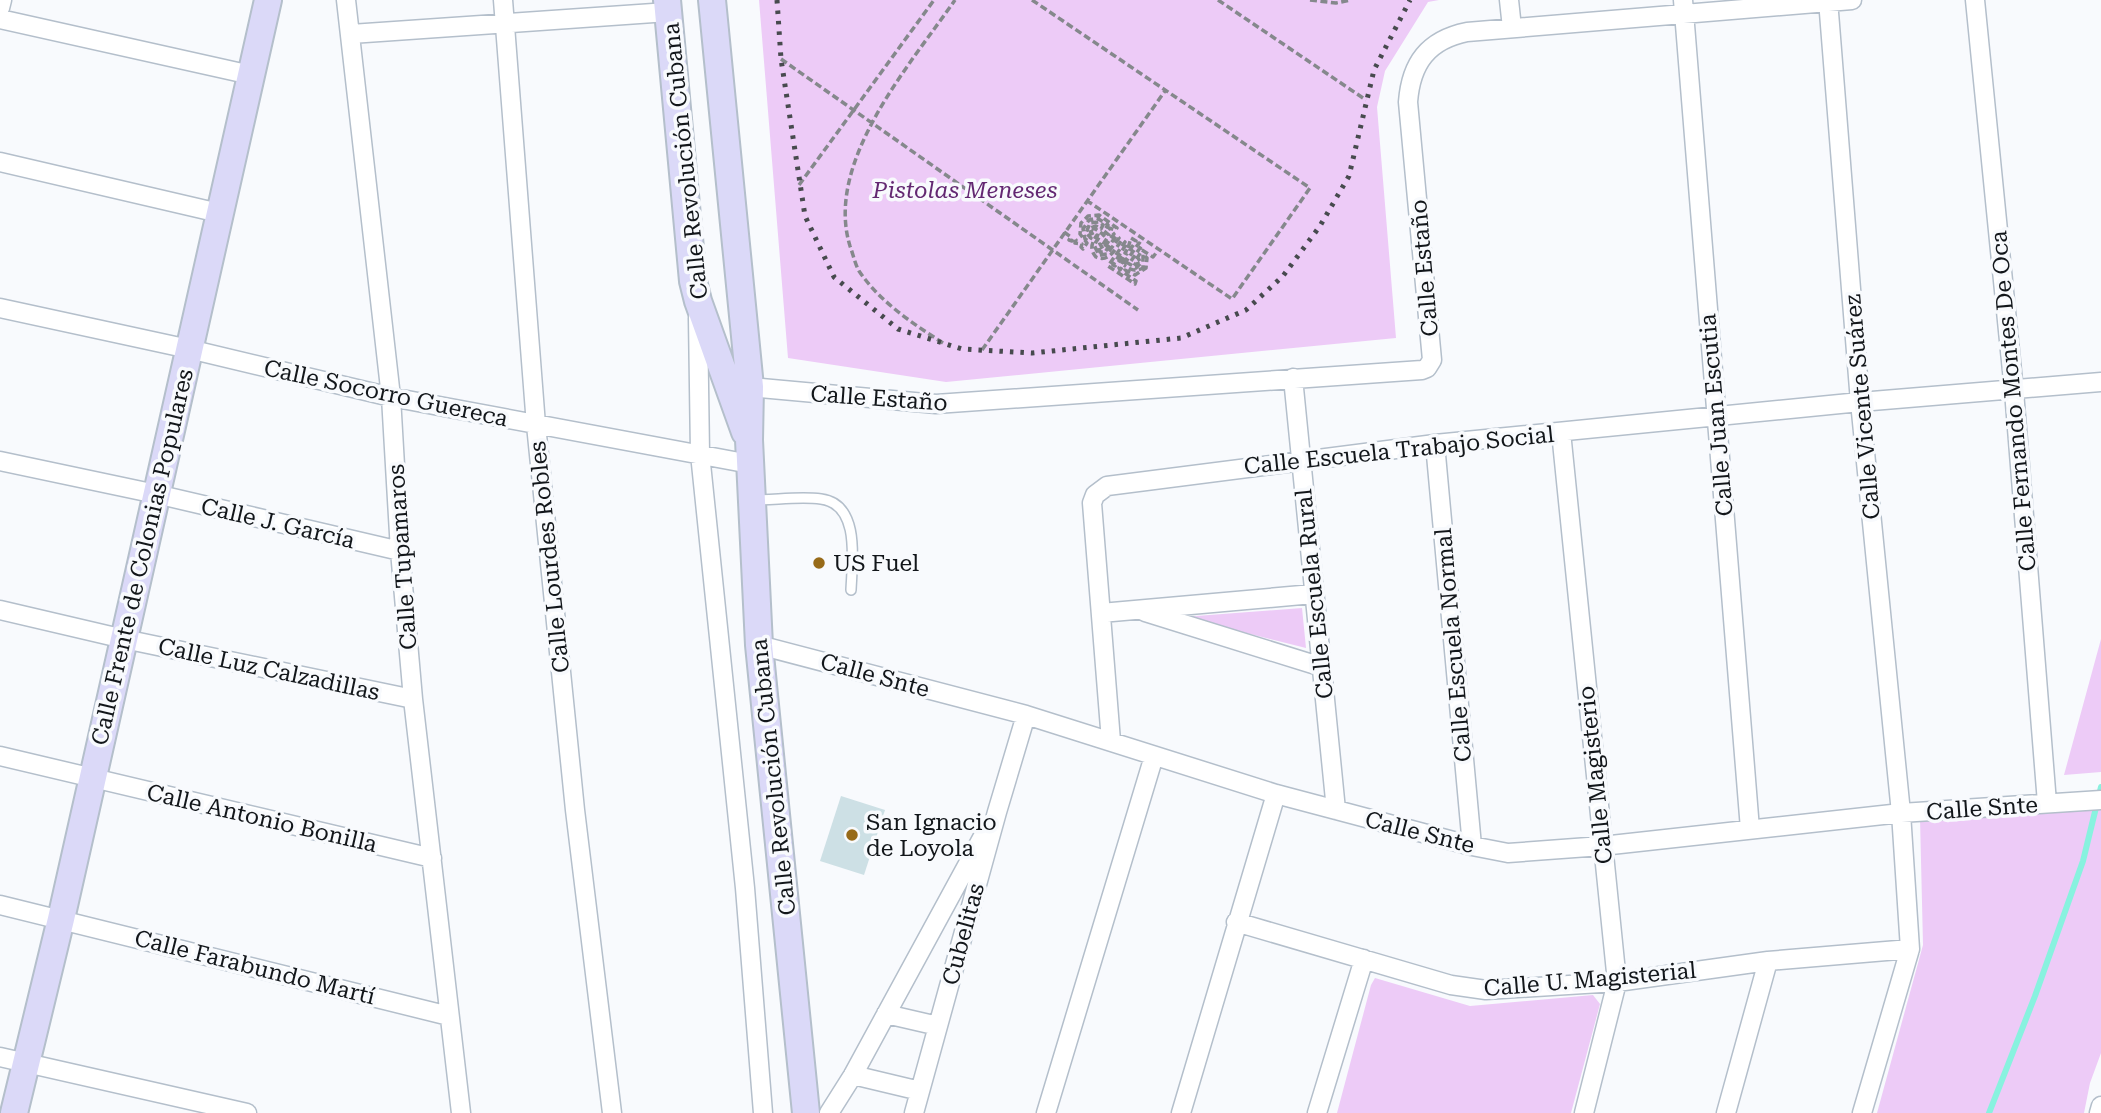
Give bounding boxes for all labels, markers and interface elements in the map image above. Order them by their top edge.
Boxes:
street label: Calle Revolución Cubana [657,21,713,301]
park label: Pistolas Meneses [872,177,1057,204]
street label: Calle Estaño [1405,198,1444,338]
street label: Calle Fernando Montes De Oca [1985,229,2042,572]
street label: Calle Vicente Suárez [1839,293,1886,521]
street label: Calle Juan Escutia [1694,312,1739,517]
street label: Calle Socorro Guereca [261,354,511,433]
street label: Calle Frente de Colonias Populares [86,366,199,748]
street label: Calle Estaño [809,380,948,417]
street label: Calle Escuela Trabajo Social [1243,421,1555,480]
street label: Calle Lourdes Robles [524,440,575,674]
street label: Calle Tupamaros [383,463,422,651]
street label: Calle Escuela Rural [1290,488,1339,700]
street label: Calle J. García [198,493,358,554]
street label: Calle Escuela Normal [1430,527,1477,763]
place label: US Fuel [833,550,919,577]
marker: US Fuel [811,555,827,571]
street label: Calle Luz Calzadillas [156,633,382,706]
street label: Calle Revolución Cubana [745,637,801,917]
street label: Calle Snte [817,648,932,703]
street label: Calle Magisterio [1573,684,1618,865]
street label: Calle Antonio Bonilla [144,779,380,858]
street label: Calle Snte [1925,791,2039,826]
street label: Calle Snte [1362,806,1477,859]
place label: San Ignacio de Loyola [866,809,997,862]
marker: San Ignacio de Loyola [844,827,860,843]
street label: Cubelitas [937,880,990,988]
street label: Calle Farabundo Martí [132,925,378,1010]
street label: Calle U. Magisterial [1483,957,1697,1002]

